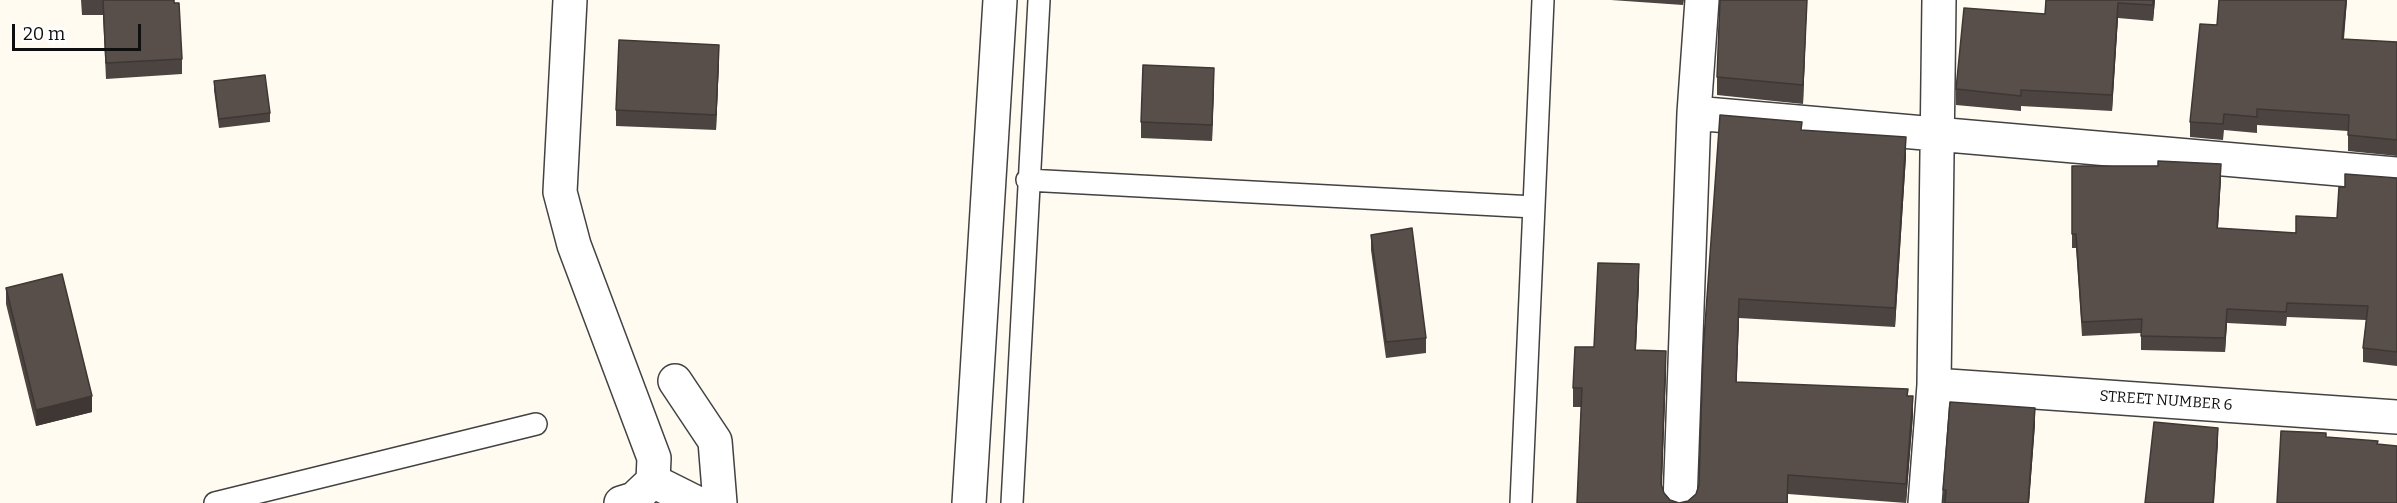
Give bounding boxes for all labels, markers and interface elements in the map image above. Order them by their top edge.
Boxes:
scale bar [15,12,144,50]
text: 20 m [23,23,65,45]
street label: STREET NUMBER 6 [2099,387,2233,415]

